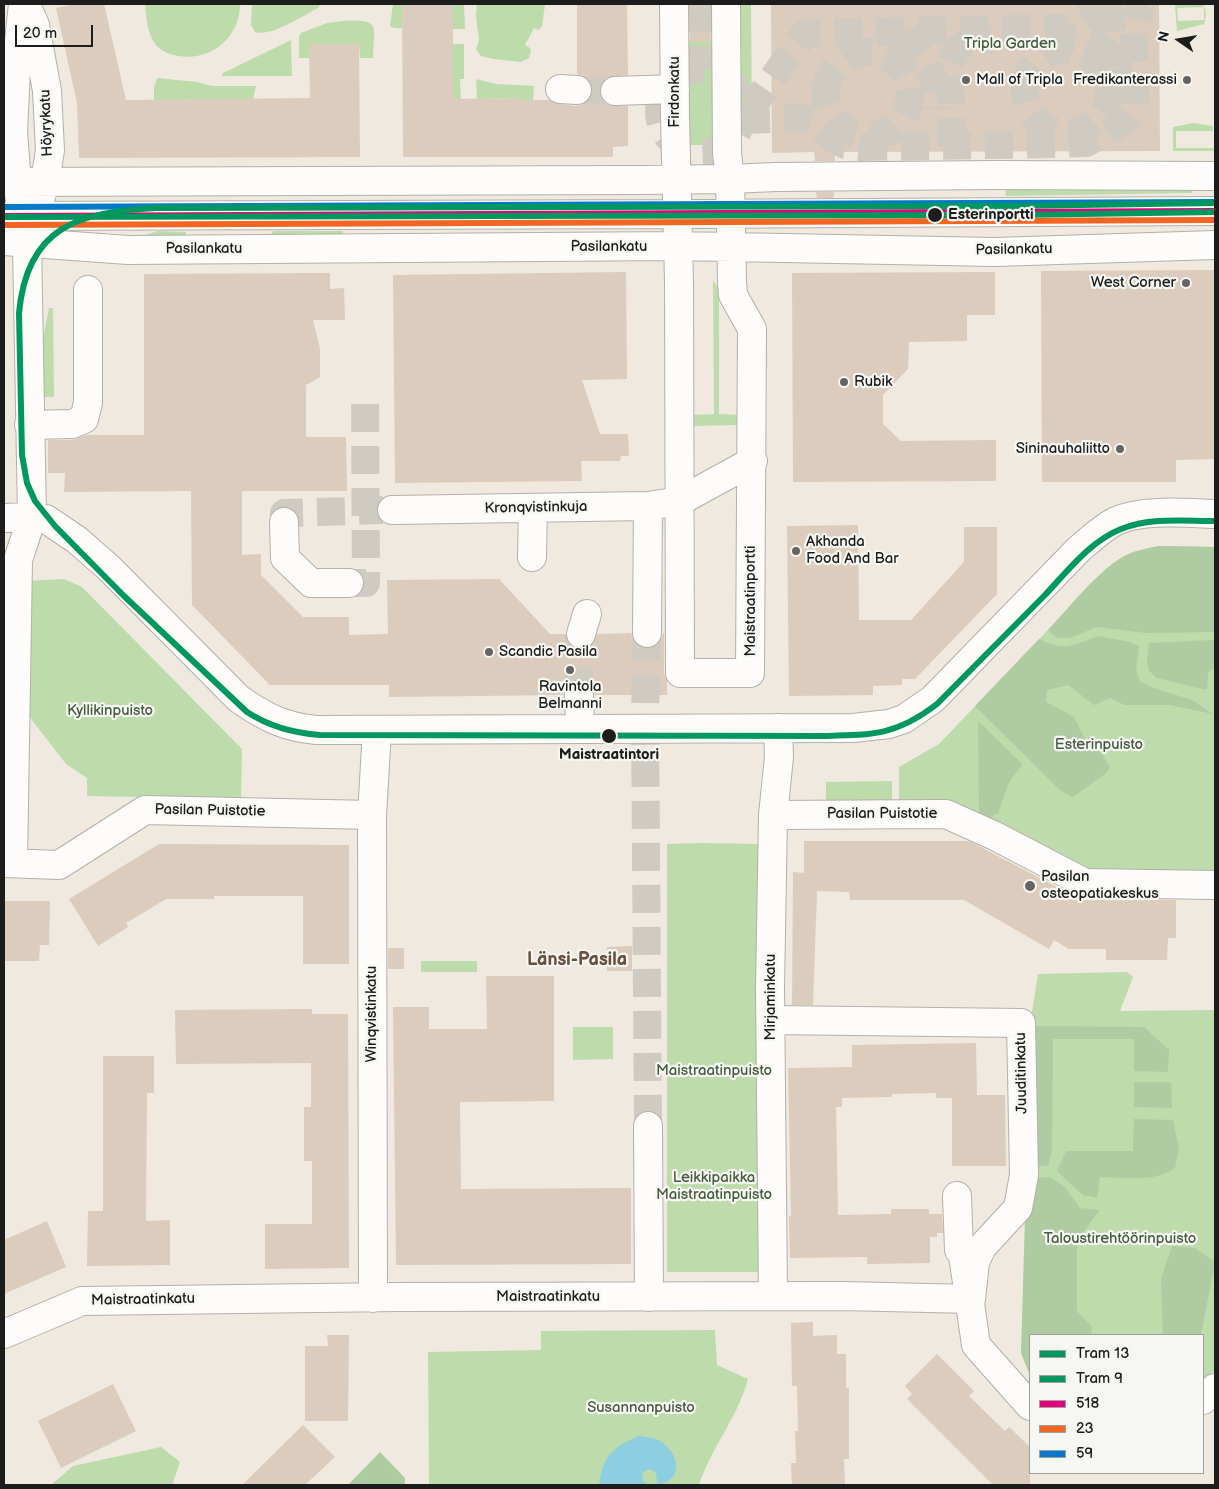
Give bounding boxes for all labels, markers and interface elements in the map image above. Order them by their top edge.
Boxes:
scale bar [18,15,95,47]
north arrow [1154,15,1204,65]
text: 20 m [23,24,57,43]
text: N [1154,29,1173,44]
park label: Tripla Garden [964,35,1056,53]
street label: Firdonkatu [666,56,684,128]
place label: Mall of Tripla [976,71,1063,89]
place label: Fredikanterassi [1073,71,1177,89]
marker: Mall of Tripla [960,74,972,86]
marker: Fredikanterassi [1181,74,1193,86]
street label: Höyrykatu [37,89,57,157]
marker: Esterinportti [926,206,944,224]
place label: Esterinportti [948,206,1034,224]
street label: Pasilankatu [571,238,647,256]
street label: Pasilankatu [166,240,242,258]
street label: Pasilankatu [975,240,1053,260]
place label: West Corner [1091,274,1176,292]
marker: West Corner [1180,277,1192,289]
place label: Rubik [854,373,892,391]
marker: Rubik [838,376,850,388]
place label: Sininauhaliitto [1016,440,1110,458]
marker: Sininauhaliitto [1114,443,1126,455]
street label: Kronqvistinkuja [484,498,588,518]
place label: Akhanda Food And Bar [806,533,899,568]
street label: Maistraatinportti [742,545,760,657]
marker: Akhanda Food And Bar [790,545,802,557]
place label: Scandic Pasila [499,643,597,661]
marker: Scandic Pasila [483,646,495,658]
marker: Ravintola Belmanni [564,664,576,676]
place label: Ravintola Belmanni [538,678,602,713]
park label: Kyllikinpuisto [67,702,153,720]
marker: Maistraatintori [600,727,618,745]
park label: Esterinpuisto [1055,736,1143,754]
place label: Maistraatintori [559,746,659,764]
street label: Pasilan Puistotie [154,801,266,821]
street label: Pasilan Puistotie [827,805,937,823]
place label: Pasilan osteopatiakeskus [1041,868,1159,903]
marker: Pasilan osteopatiakeskus [1023,879,1037,893]
district label: Länsi-Pasila [527,949,627,971]
street label: Mirjaminkatu [762,954,780,1040]
street label: Winqvistinkatu [363,966,381,1062]
street label: Juuditinkatu [1012,1032,1032,1114]
park label: Maistraatinpuisto [656,1062,772,1080]
park label: Leikkipaikka Maistraatinpuisto [656,1169,772,1204]
park label: Taloustirehtöörinpuisto [1044,1230,1196,1248]
street label: Maistraatinkatu [496,1288,600,1306]
street label: Maistraatinkatu [91,1290,195,1310]
legend [1029,1334,1204,1474]
text: Tram 13 [1076,1344,1129,1363]
text: Tram 9 [1076,1369,1123,1388]
text: 518 [1076,1394,1099,1413]
park label: Susannanpuisto [587,1399,695,1417]
text: 23 [1076,1419,1094,1438]
text: 59 [1076,1444,1093,1463]

